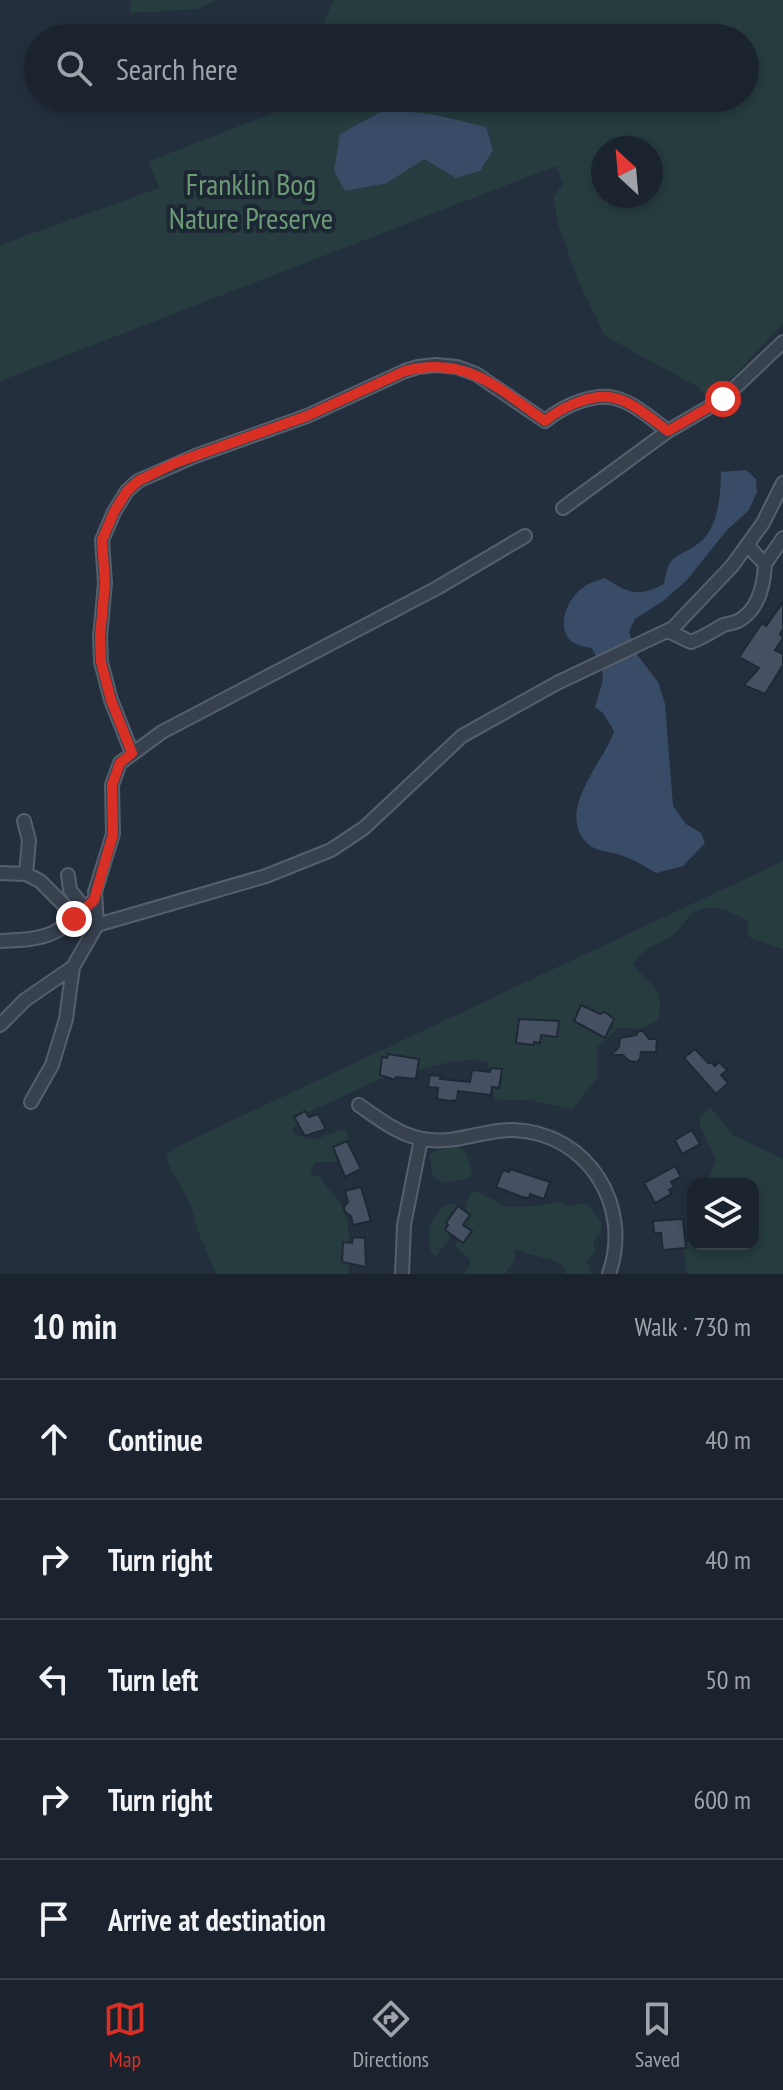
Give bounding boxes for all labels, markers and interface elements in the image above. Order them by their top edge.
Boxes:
search box [24,24,759,112]
icon: search [52,46,96,90]
text: Search here [116,49,238,88]
north arrow [591,136,663,208]
park label: Franklin Bog Nature Preserve [169,164,333,237]
route start [705,381,741,417]
route end [56,901,92,937]
map controls [687,1178,759,1250]
button: layers [687,1178,759,1250]
text: 10 min [32,1304,117,1348]
text: Walk · 730 m [634,1310,751,1343]
icon: ahead [32,1417,76,1461]
text: Continue [108,1420,203,1459]
text: 40 m [705,1423,751,1456]
icon: right [32,1537,76,1581]
text: Turn right [108,1540,212,1579]
text: 40 m [705,1543,751,1576]
icon: left [32,1657,76,1701]
text: Turn left [108,1660,198,1699]
text: 50 m [705,1663,751,1696]
icon: right [32,1777,76,1821]
text: Turn right [108,1780,212,1819]
text: 600 m [693,1783,751,1816]
icon: arrive [32,1897,76,1941]
text: Arrive at destination [108,1900,326,1939]
tab: Map [103,1997,147,2073]
tab: Directions [353,1997,429,2073]
tab: Saved [635,1997,680,2073]

